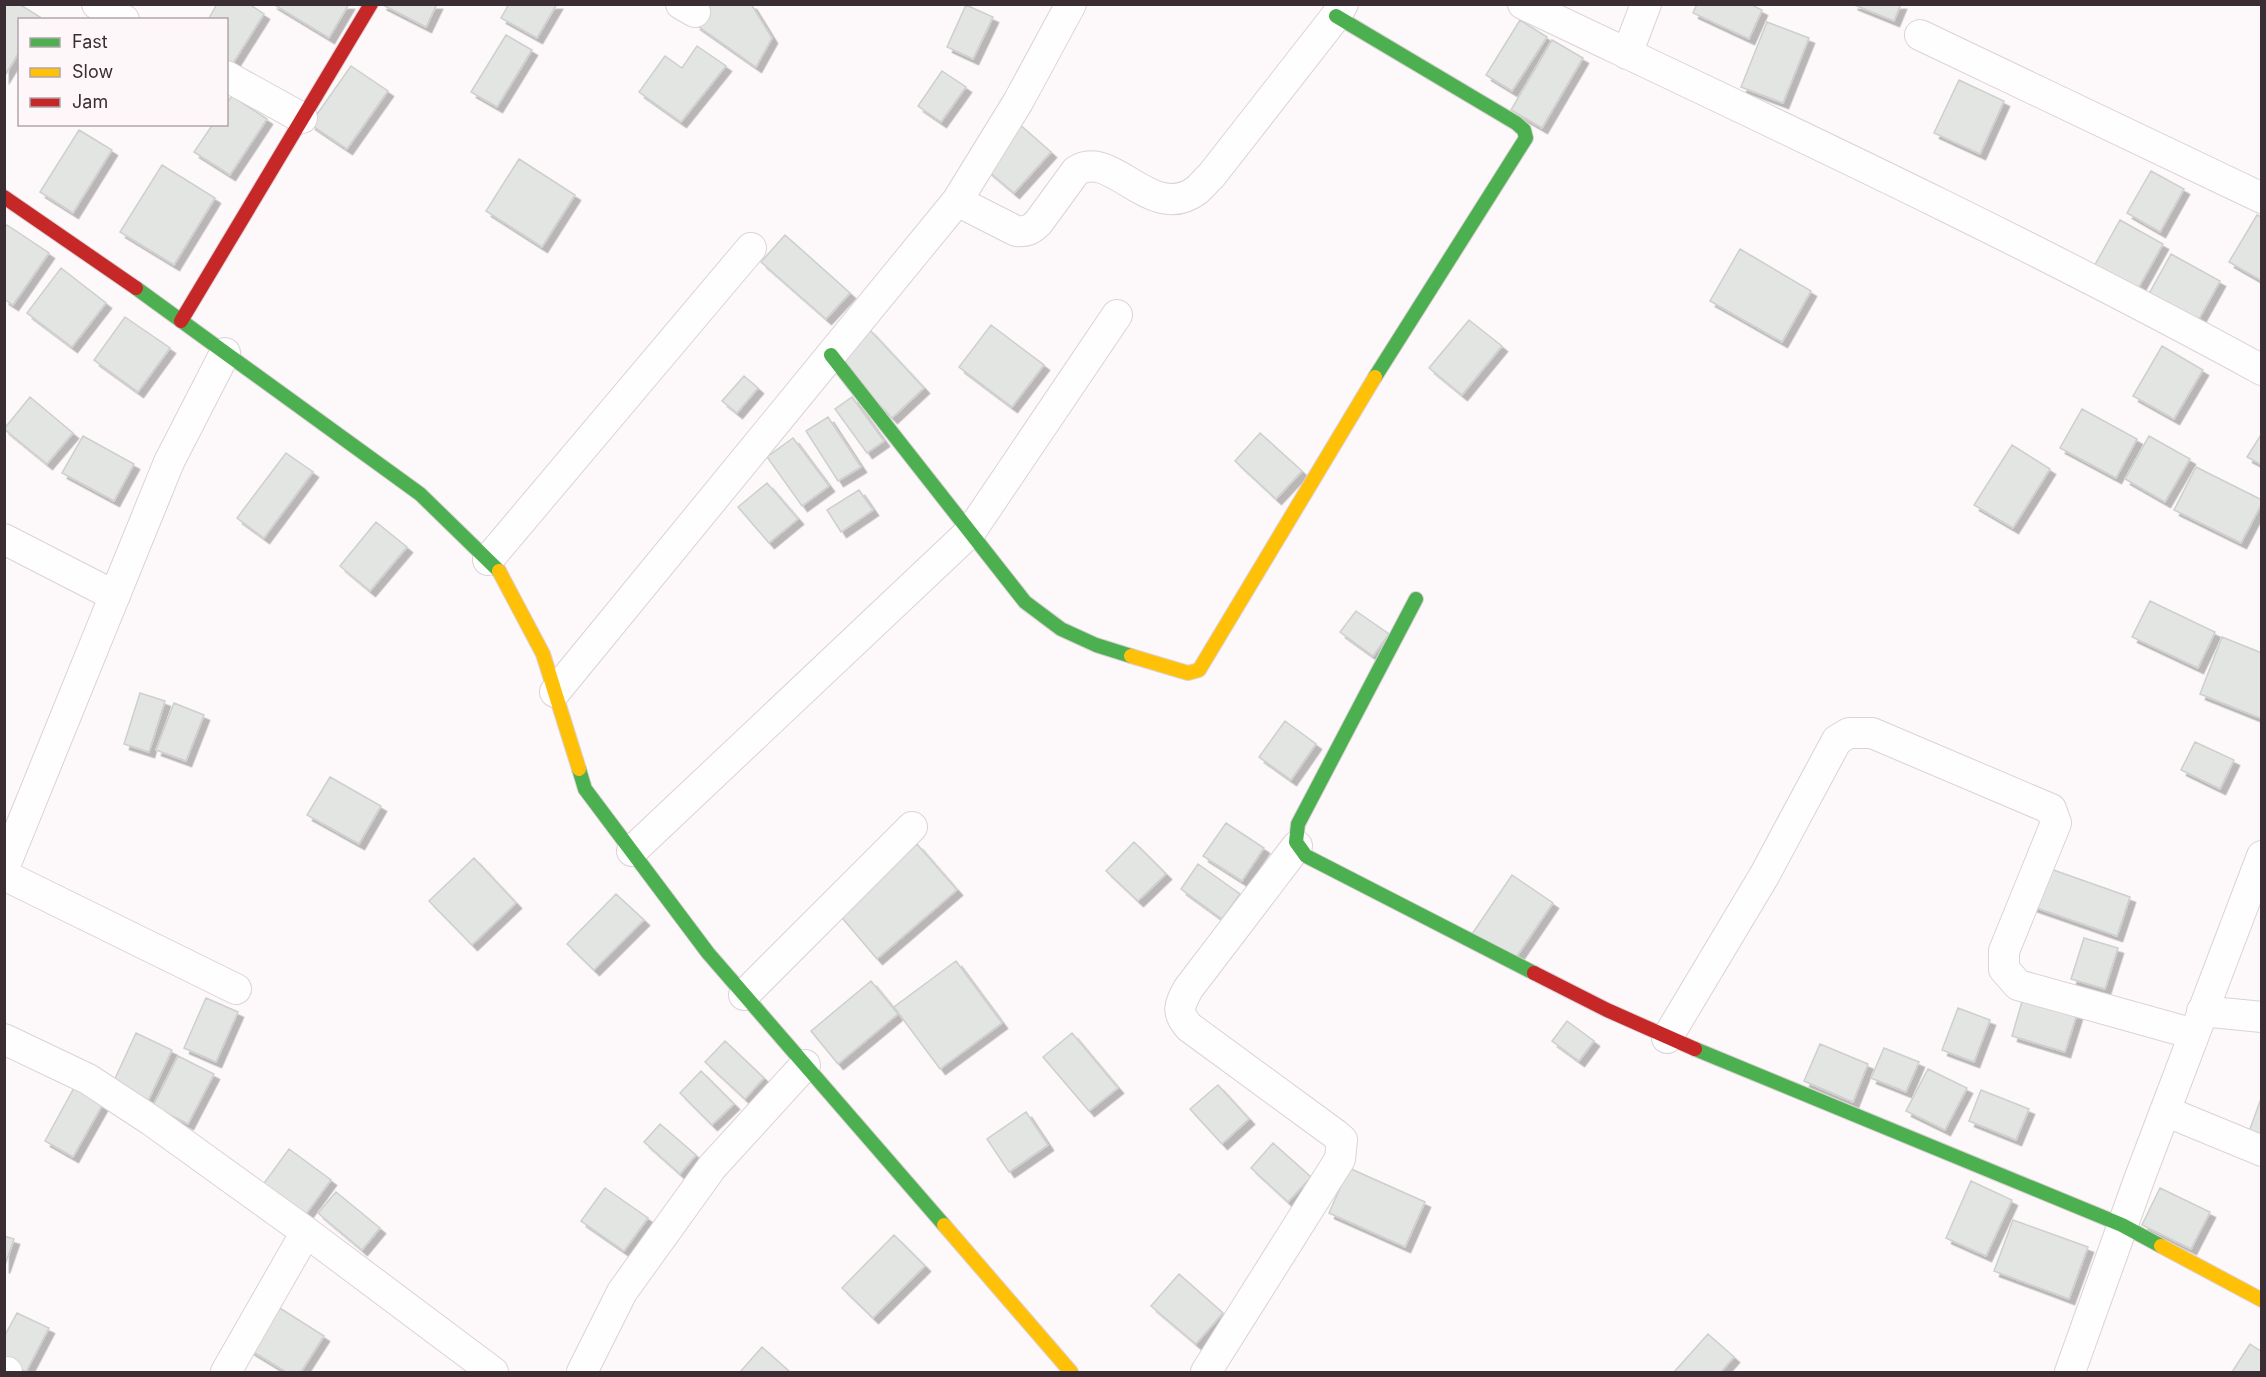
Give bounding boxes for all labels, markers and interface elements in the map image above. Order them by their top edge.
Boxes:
legend [18,18,228,126]
text: Fast [72,31,108,52]
text: Slow [72,61,113,82]
text: Jam [72,91,108,112]

